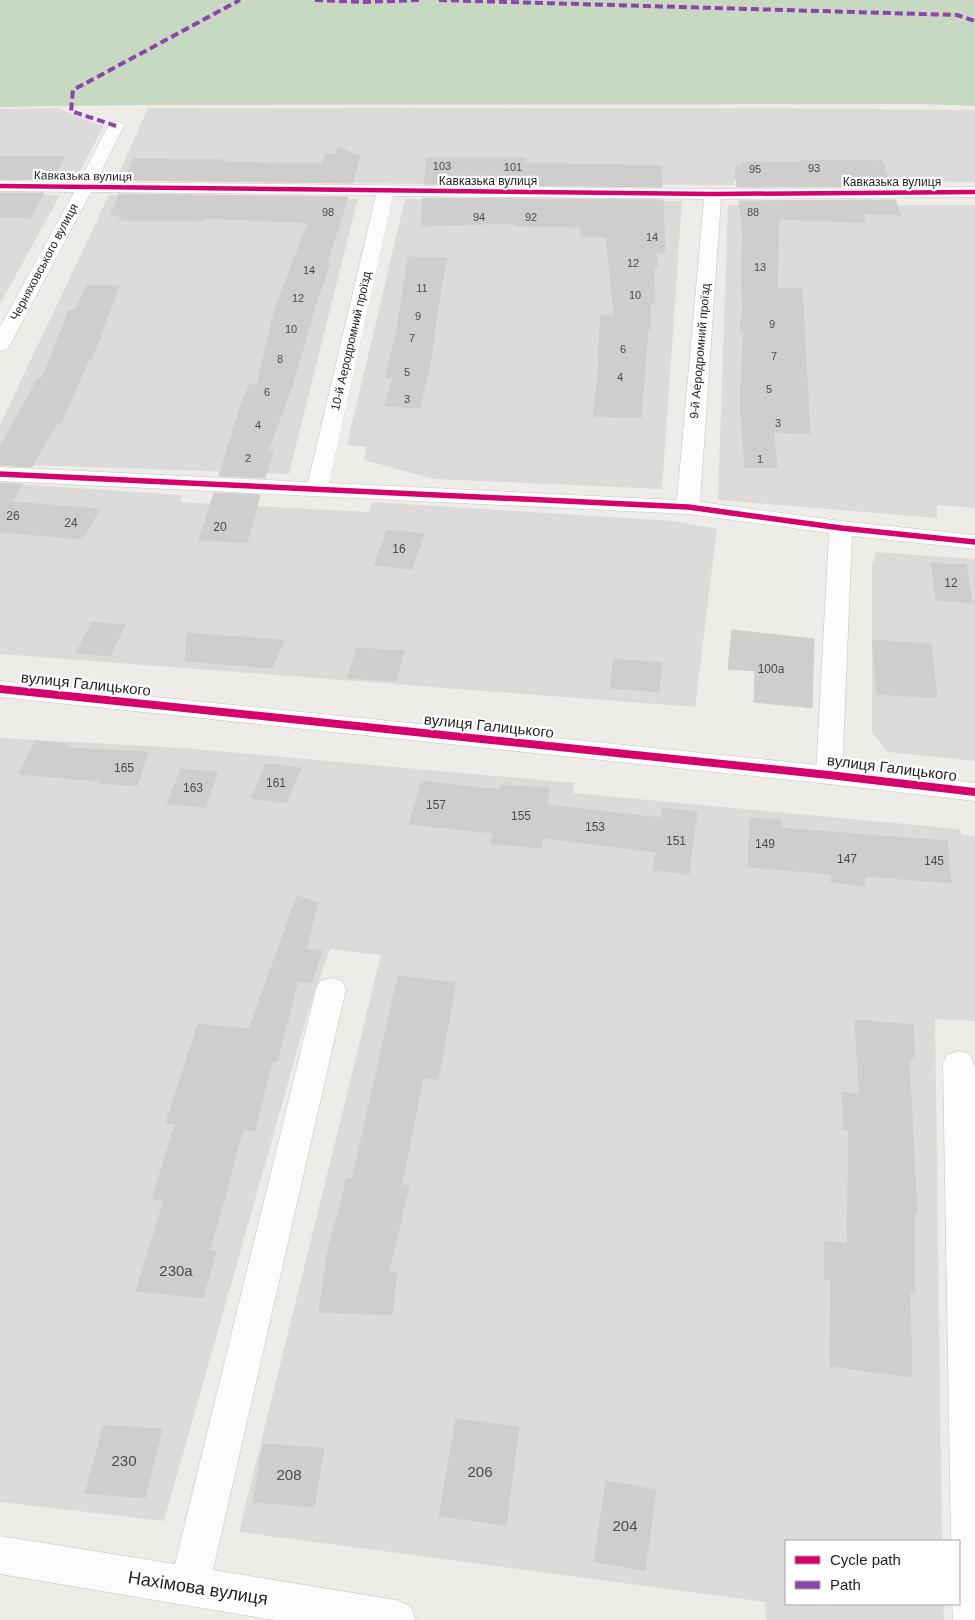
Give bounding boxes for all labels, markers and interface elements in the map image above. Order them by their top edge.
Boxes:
house number: 103 [433,160,451,172]
house number: 101 [504,161,522,173]
house number: 93 [808,162,820,174]
house number: 95 [749,163,761,175]
street label: Кавказька вулиця [34,168,132,184]
street label: Кавказька вулиця [439,174,537,188]
street label: Кавказька вулиця [843,175,941,189]
street label: Черняховського вулиця [7,201,81,323]
house number: 98 [322,206,334,218]
house number: 88 [747,206,759,218]
house number: 94 [473,211,485,223]
house number: 92 [525,211,537,223]
house number: 14 [646,231,658,243]
house number: 12 [627,257,639,269]
house number: 13 [754,261,766,273]
house number: 14 [303,264,315,276]
street label: 10-й Аеродромний проїзд [328,270,374,412]
house number: 11 [416,282,428,294]
street label: 9-й Аеродромний проїзд [687,283,713,419]
house number: 10 [629,289,641,301]
house number: 12 [292,292,304,304]
house number: 9 [415,310,421,322]
house number: 9 [769,318,775,330]
house number: 10 [285,323,297,335]
house number: 7 [409,332,415,344]
house number: 6 [620,343,626,355]
house number: 7 [771,350,777,362]
house number: 8 [277,353,283,365]
house number: 5 [404,366,410,378]
house number: 4 [617,371,623,383]
house number: 5 [766,383,772,395]
house number: 6 [264,386,270,398]
house number: 3 [404,393,410,405]
house number: 3 [775,417,781,429]
house number: 4 [255,419,261,431]
house number: 2 [245,452,251,464]
house number: 1 [757,453,763,465]
house number: 26 [6,509,20,523]
house number: 24 [64,516,78,530]
house number: 20 [213,520,227,534]
house number: 16 [392,542,406,556]
house number: 12 [944,576,958,590]
house number: 100а [758,662,785,676]
street label: вулиця Галицького [20,668,152,699]
street label: вулиця Галицького [423,710,555,741]
street label: вулиця Галицького [826,751,958,784]
house number: 165 [114,761,134,775]
house number: 161 [266,776,286,790]
house number: 163 [183,781,203,795]
house number: 157 [426,798,446,812]
house number: 155 [511,809,531,823]
house number: 153 [585,820,605,834]
house number: 151 [666,834,686,848]
house number: 149 [755,837,775,851]
house number: 147 [837,852,857,866]
house number: 145 [924,854,944,868]
house number: 230а [159,1262,193,1279]
house number: 230 [111,1452,137,1469]
house number: 206 [467,1463,493,1480]
house number: 208 [276,1466,302,1483]
house number: 204 [612,1517,638,1534]
legend [785,1540,960,1605]
text: Cycle path [830,1551,901,1568]
street label: Нахімова вулиця [127,1567,269,1609]
text: Path [830,1576,861,1593]

